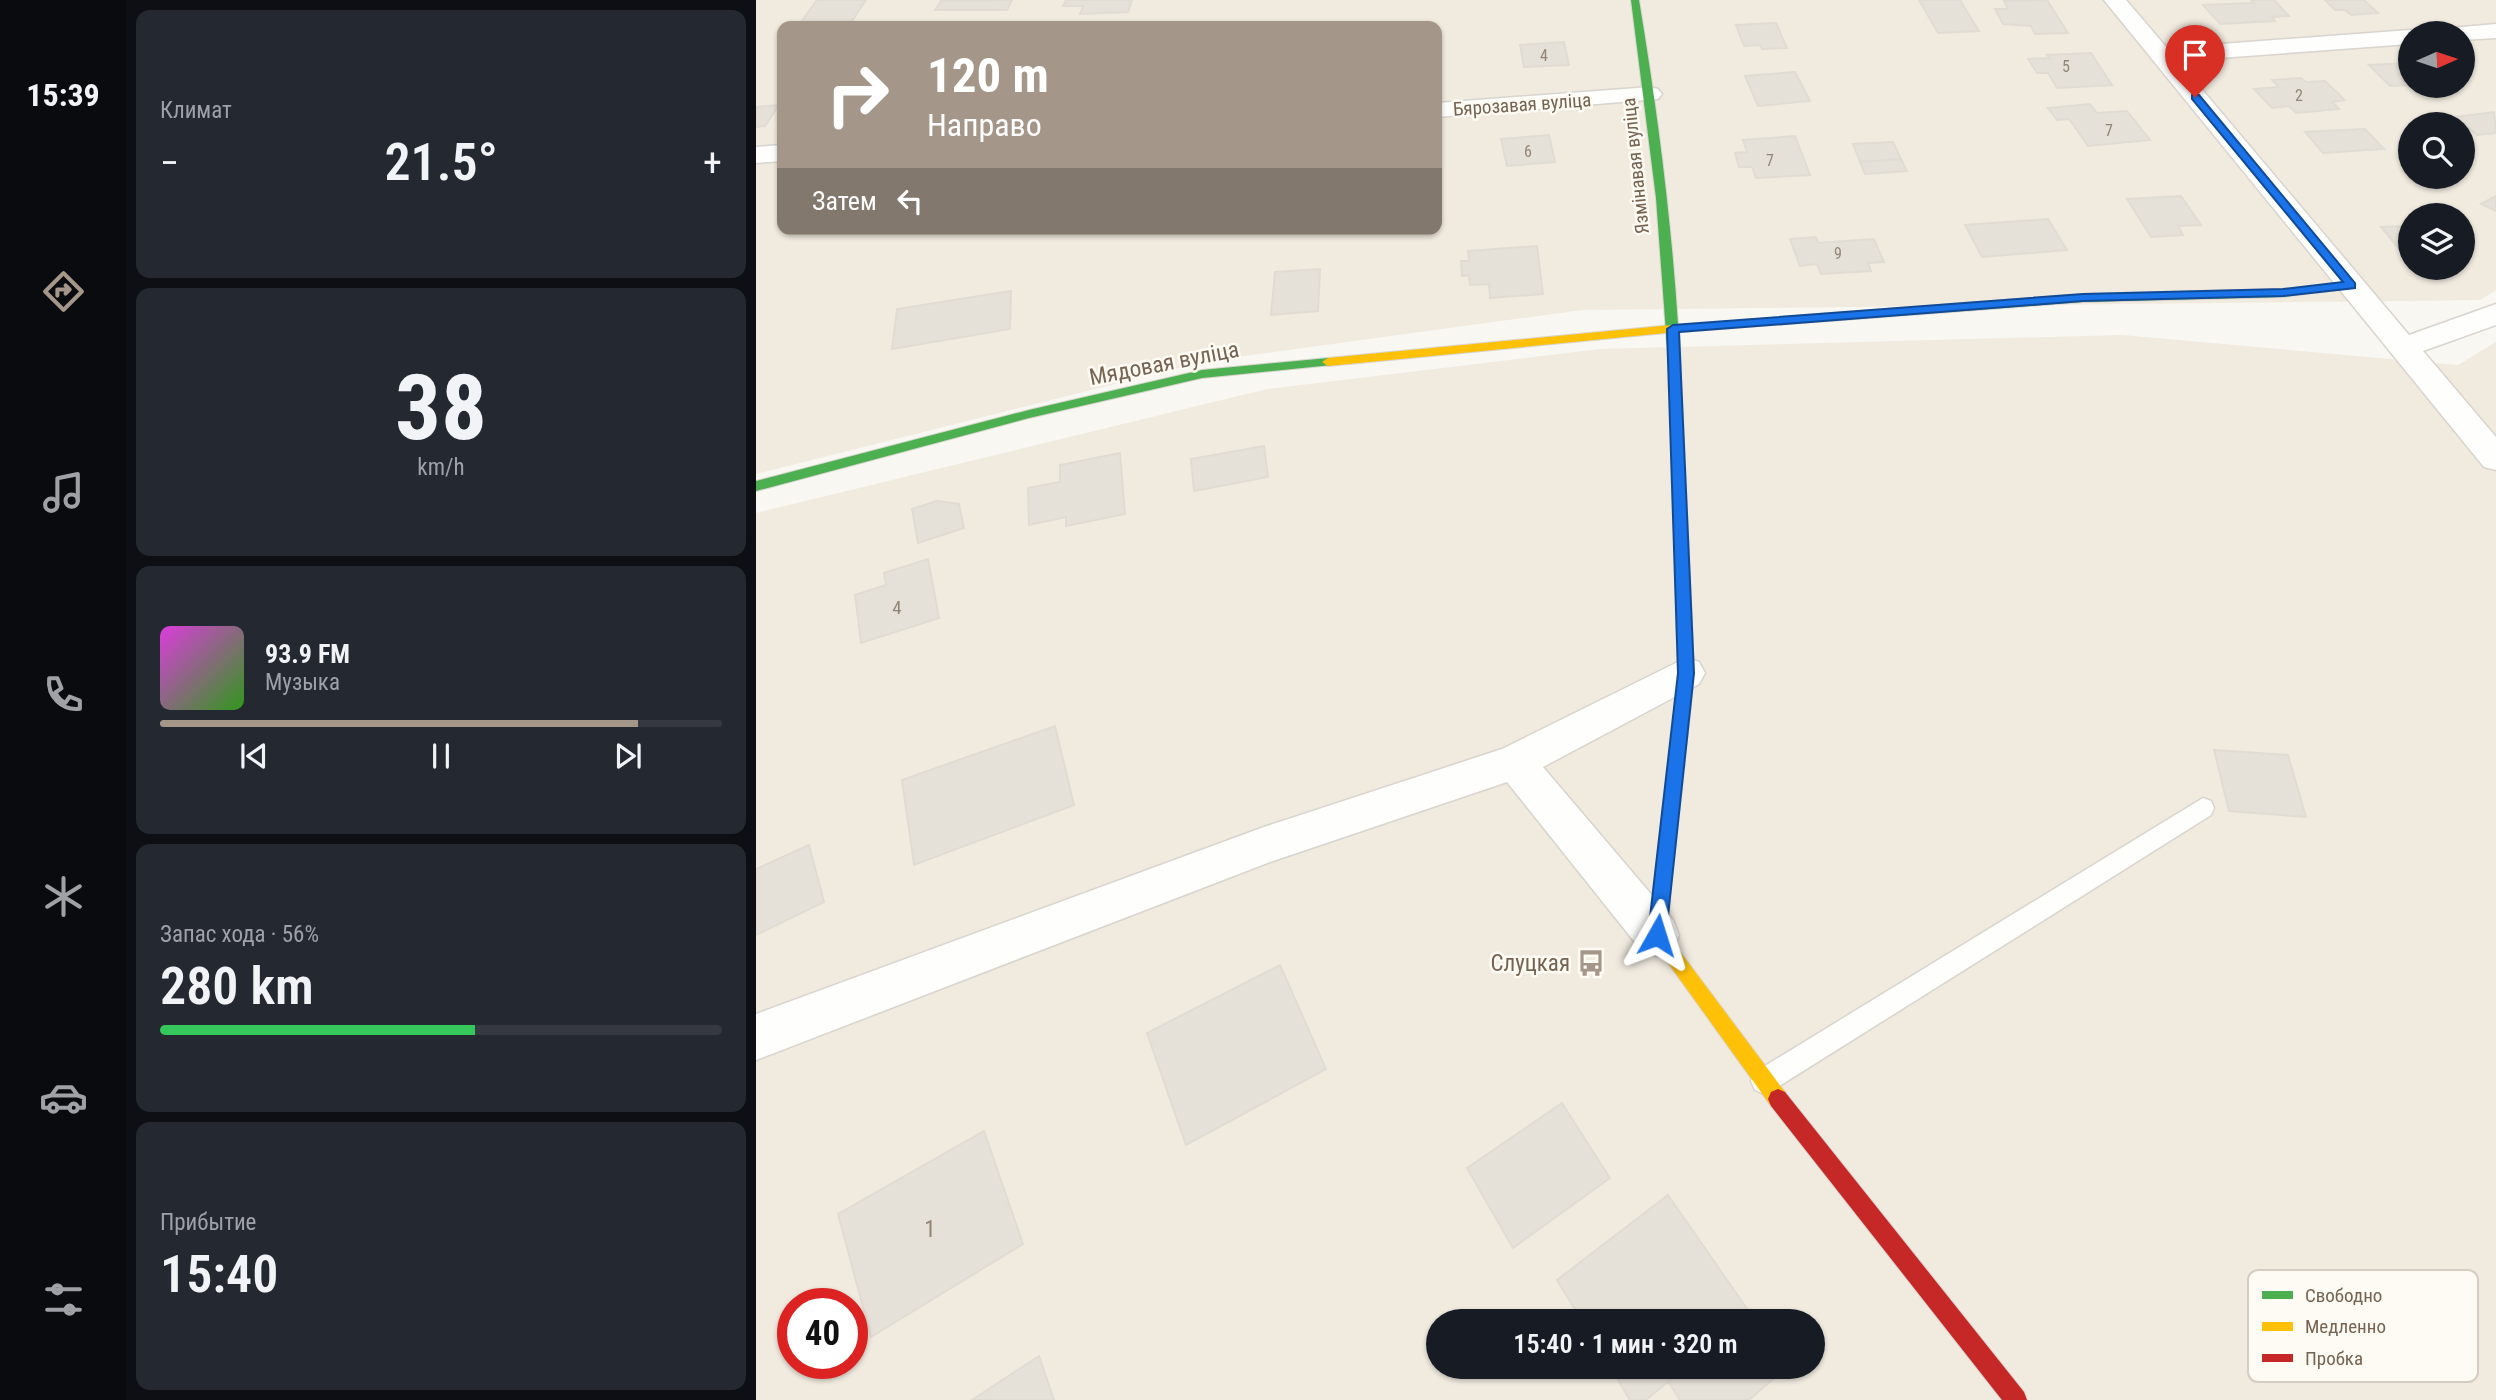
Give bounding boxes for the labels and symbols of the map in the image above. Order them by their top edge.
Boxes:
north arrow [2398,21,2474,98]
pin [2165,25,2225,97]
house number: 4 [1540,46,1548,65]
house number: 5 [2062,57,2070,76]
house number: 2 [2295,86,2303,105]
street label: Бярозавая вуліца [1452,88,1592,121]
street label: Язмінавая вуліца [1617,97,1654,235]
house number: 7 [2105,121,2113,140]
house number: 6 [1524,142,1532,161]
house number: 7 [1766,151,1774,170]
house number: 9 [1834,244,1842,263]
street label: Мядовая вуліца [1087,336,1241,391]
house number: 4 [892,596,902,619]
position arrow [1620,898,1694,972]
bus stop icon: Слуцкая [1576,948,1606,978]
place label: Слуцкая [1490,950,1570,977]
house number: 1 [924,1216,936,1243]
legend [2248,1270,2478,1382]
text: Свободно [2305,1284,2382,1307]
speed limit sign: 40 [777,1288,868,1379]
text: Медленно [2305,1315,2386,1338]
text: Пробка [2305,1347,2363,1370]

